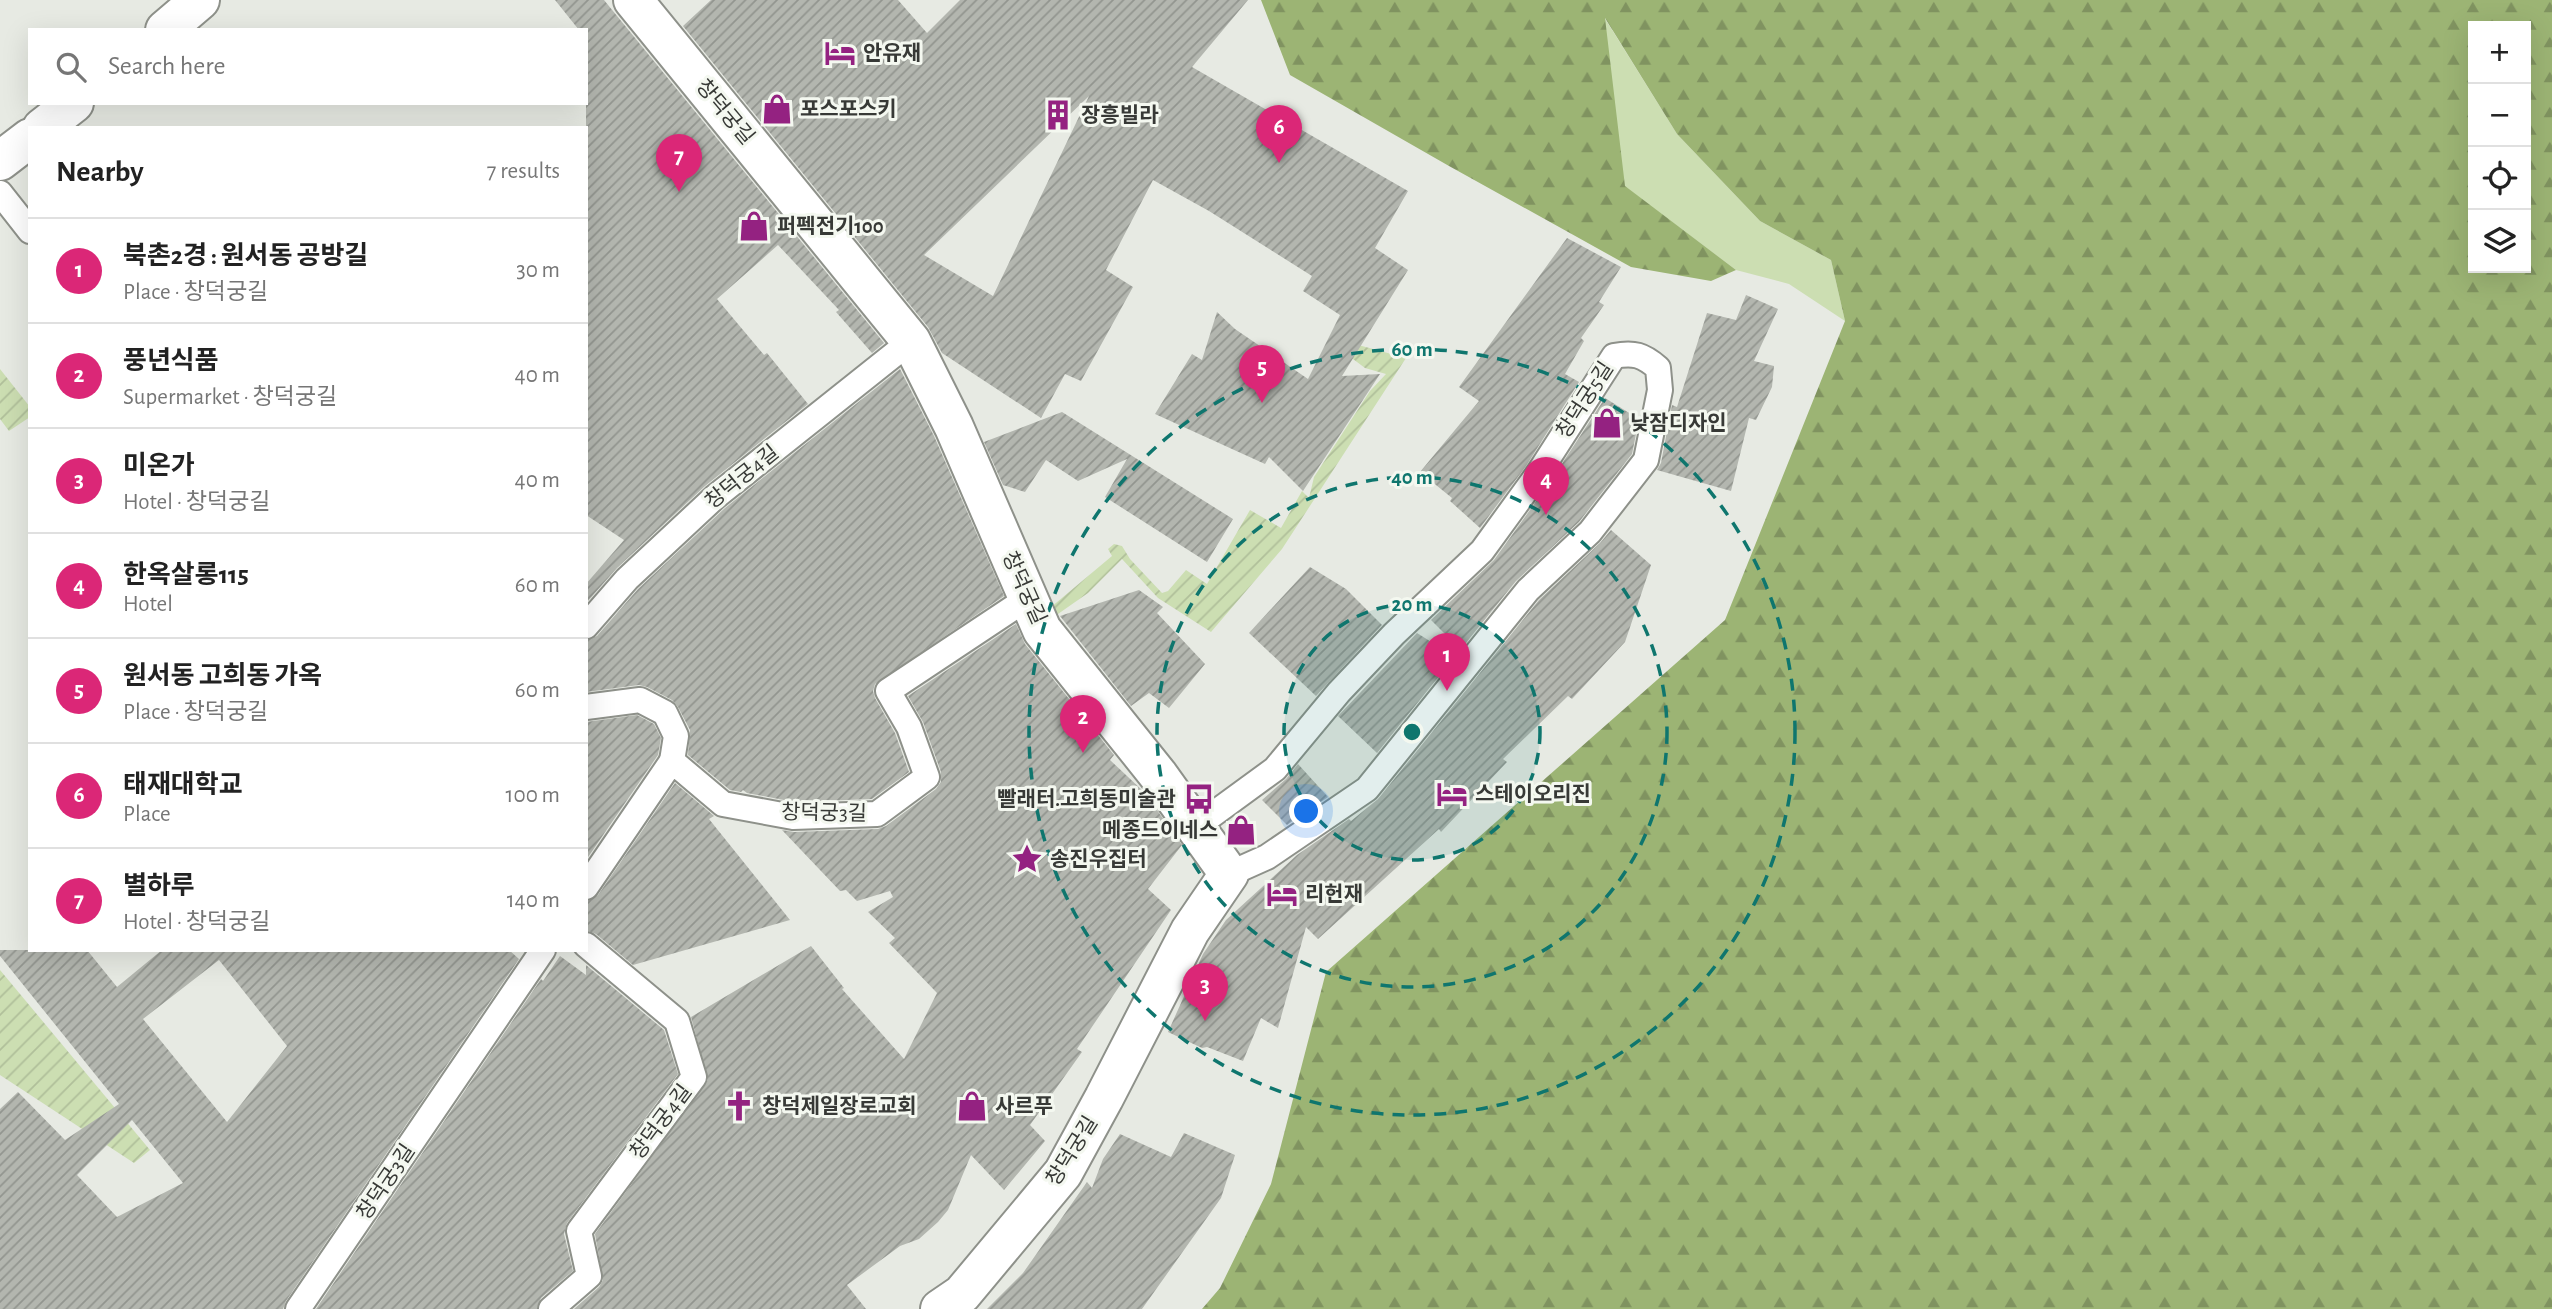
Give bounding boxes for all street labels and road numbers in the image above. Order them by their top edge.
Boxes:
street label: 창덕궁길 [692,75,759,148]
street label: 창덕궁5길 [1552,358,1617,442]
street label: 창덕궁4길 [701,441,783,513]
street label: 창덕궁길 [999,548,1050,628]
street label: 창덕궁3길 [781,801,867,824]
street label: 창덕궁4길 [626,1080,696,1163]
street label: 창덕궁길 [1042,1112,1101,1189]
street label: 창덕궁3길 [352,1140,419,1223]

